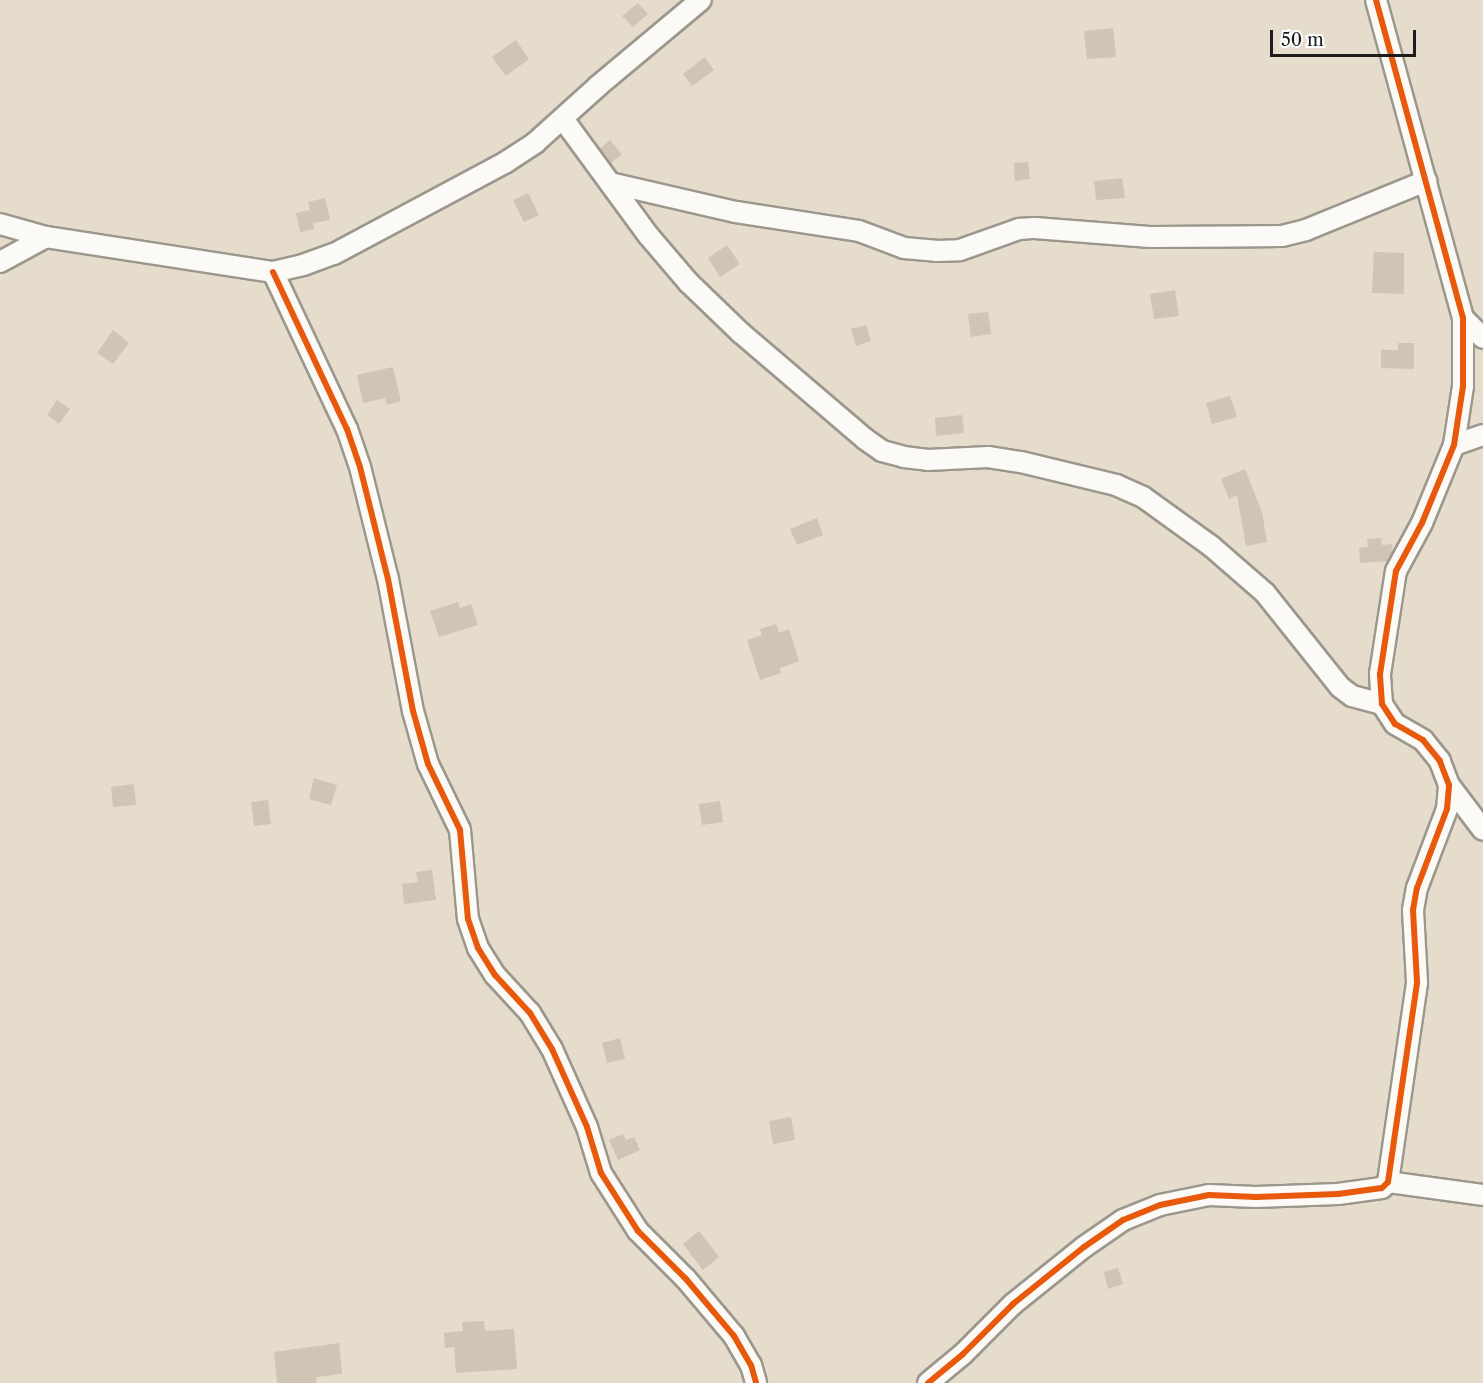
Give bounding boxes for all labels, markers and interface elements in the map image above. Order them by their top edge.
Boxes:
scale bar [1273,18,1418,56]
text: 50 m [1281,29,1324,51]

